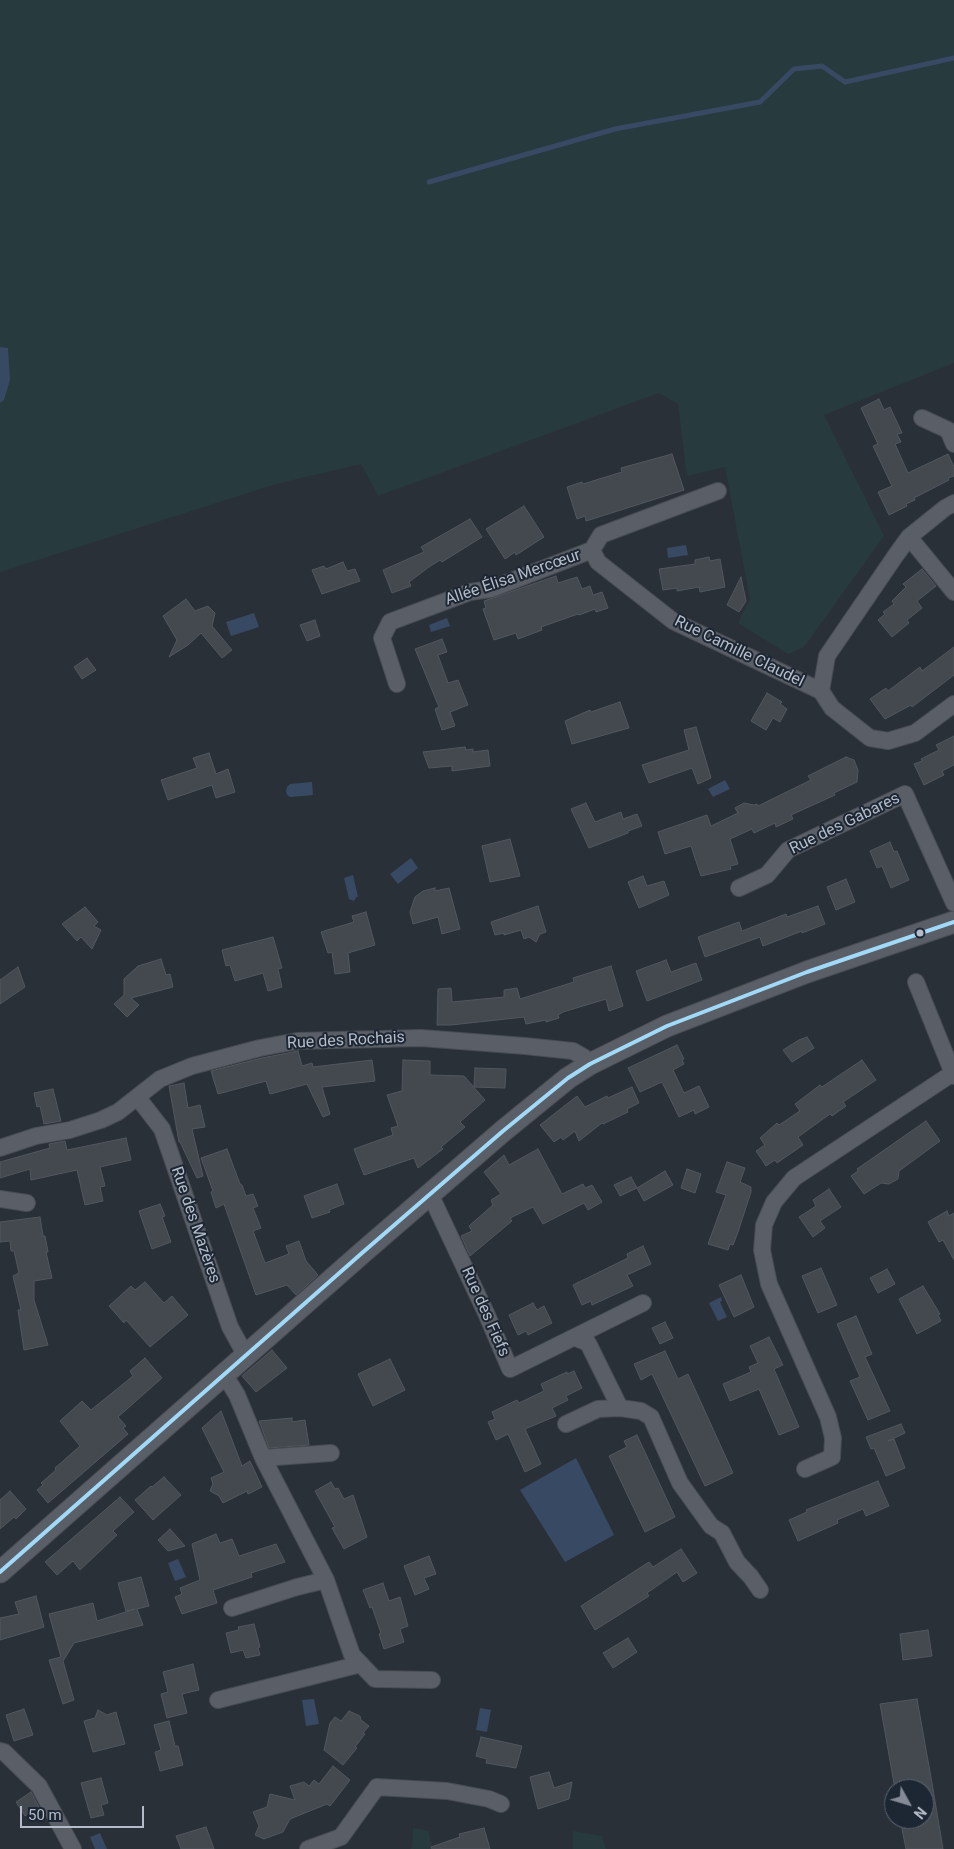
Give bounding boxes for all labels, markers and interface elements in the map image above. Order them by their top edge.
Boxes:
street label: Allée Élisa Mercœur [443,546,583,610]
street label: Rue Camille Claudel [671,612,807,692]
street label: Rue des Gabares [787,789,903,859]
unlabelled marker [915,928,925,938]
street label: Rue des Rochais [287,1028,405,1054]
street label: Rue des Mazères [166,1164,224,1286]
street label: Rue des Fiefs [457,1264,513,1360]
north arrow [884,1779,934,1829]
scale bar [22,1796,146,1828]
text: N [911,1804,929,1822]
text: 50 m [28,1806,62,1824]

